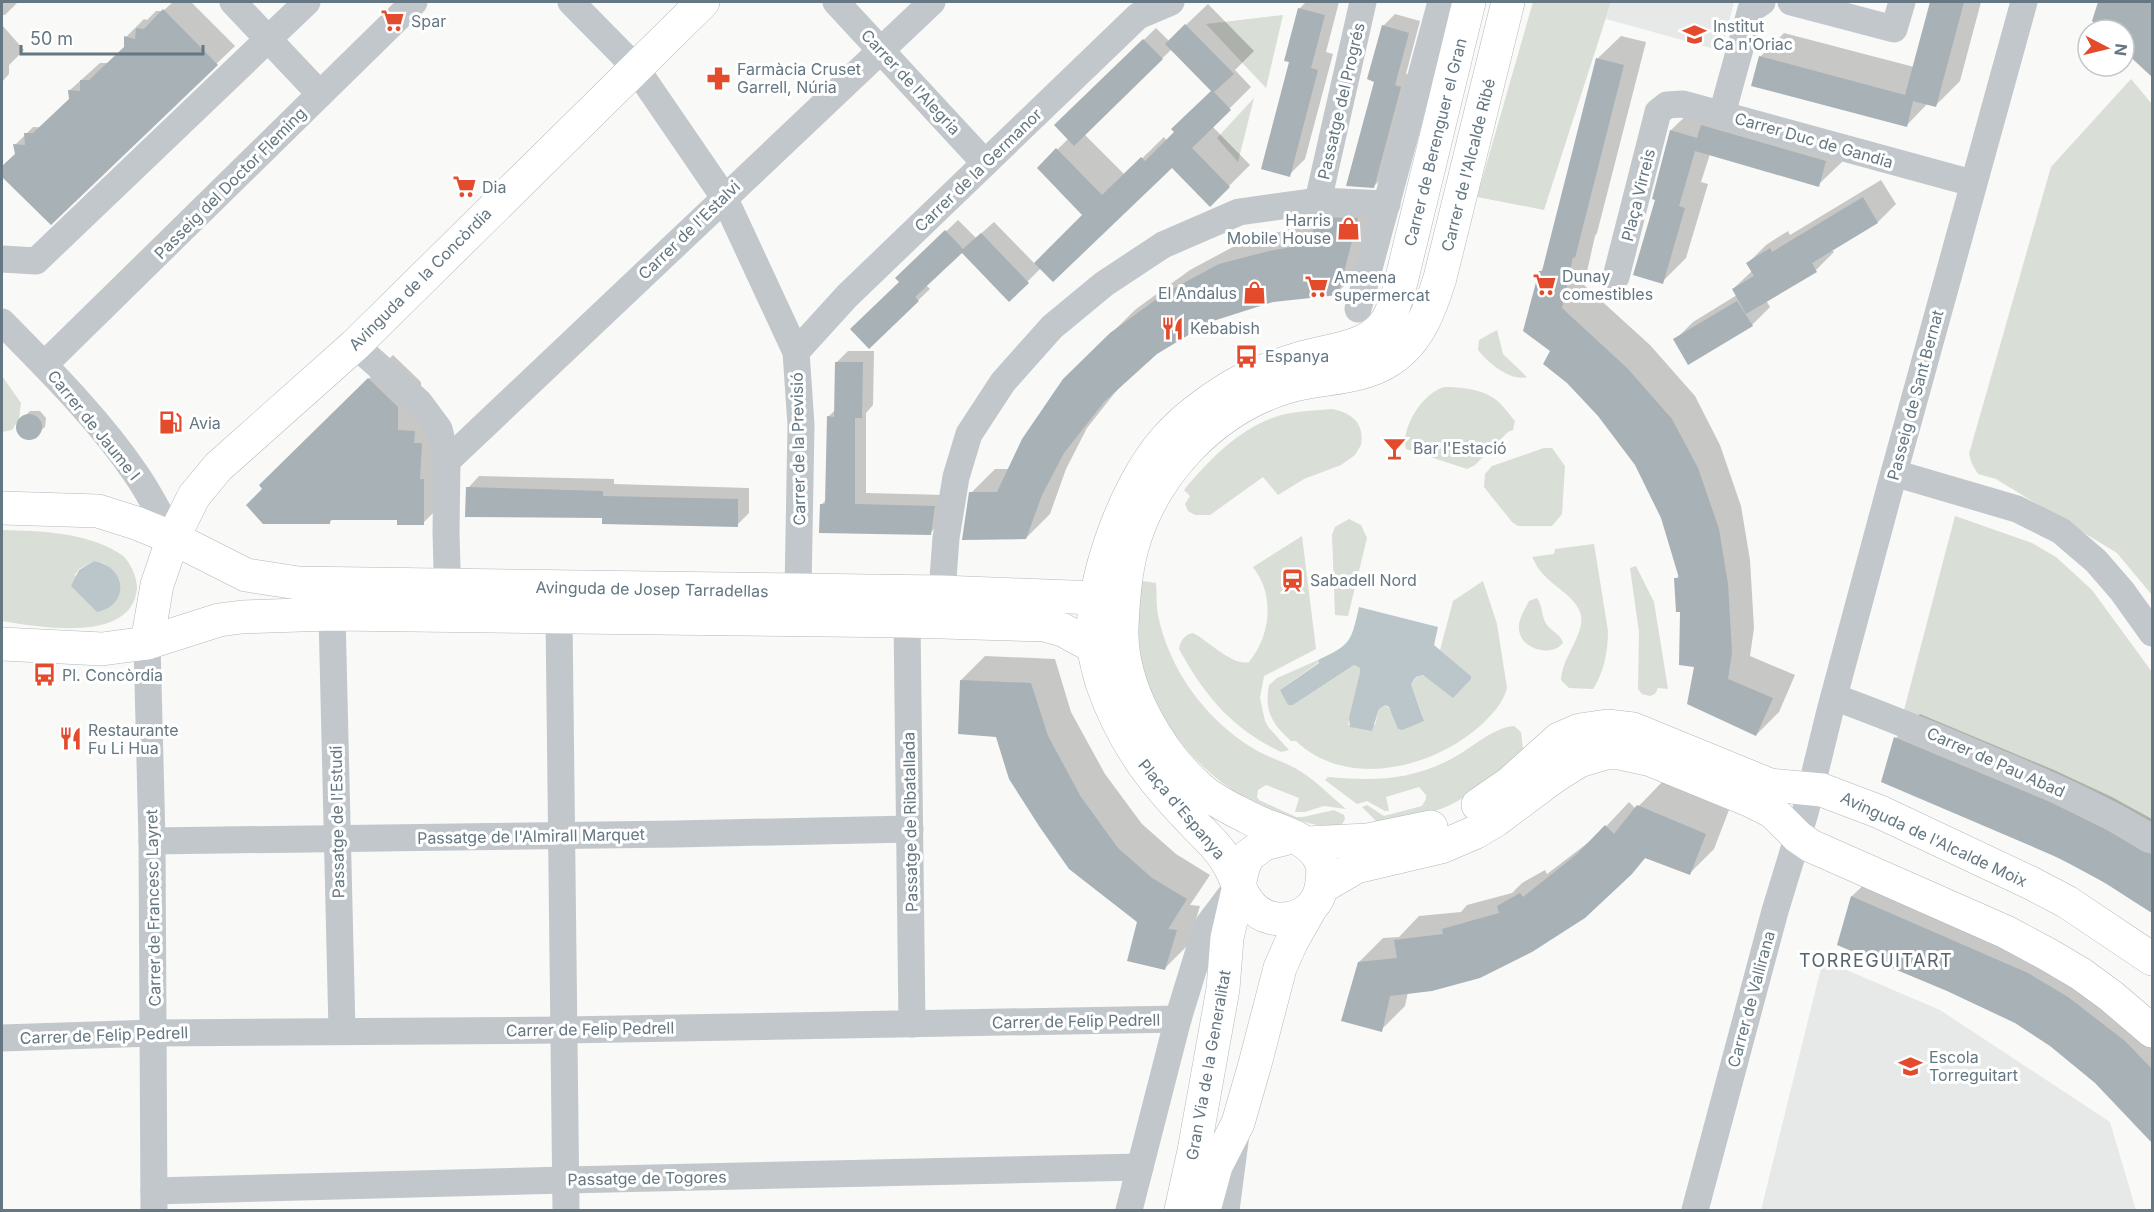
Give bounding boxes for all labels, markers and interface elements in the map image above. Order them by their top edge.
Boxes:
supermarket icon: Spar [380,8,406,34]
place label: Spar [411,11,446,31]
place label: Institut Ca n'Oriac [1713,16,1793,54]
scale bar [21,18,202,56]
north arrow [2076,18,2136,78]
street label: Passatge del Progrés [1313,21,1369,181]
school or university icon: Institut Ca n'Oriac [1682,22,1708,48]
street label: Carrer de l'Alegria [857,25,965,139]
text: 50 m [30,28,73,49]
street label: Carrer de Berenguer el Gran [1399,36,1471,248]
text: N [2110,43,2132,57]
place label: Farmàcia Cruset Garrell, Núria [737,59,861,97]
pharmacy icon: Farmàcia Cruset Garrell, Núria [706,65,732,91]
street label: Carrer de l'Alcalde Ribé [1437,76,1499,254]
street label: Passeig del Doctor Fleming [150,103,310,263]
street label: Carrer de la Germanor [910,104,1046,236]
street label: Carrer Duc de Gandia [1732,108,1896,172]
street label: Plaça Virreis [1617,147,1659,243]
supermarket icon: Dia [451,174,477,200]
street label: Carrer de l'Estalvi [634,176,744,284]
place label: Dia [482,177,506,197]
street label: Avinguda de la Concòrdia [344,203,496,355]
place label: Harris Mobile House [1227,210,1331,248]
shop icon: Harris Mobile House [1336,216,1362,242]
place label: Dunay comestibles [1562,266,1653,304]
place label: Ameena supermercat [1334,267,1430,305]
supermarket icon: Dunay comestibles [1531,272,1557,298]
supermarket icon: Ameena supermercat [1303,273,1329,299]
shop icon: El Andalus [1242,280,1268,306]
place label: El Andalus [1158,283,1237,303]
street label: Passeig de Sant Bernat [1883,308,1947,482]
restaurant icon: Kebabish [1159,315,1185,341]
place label: Kebabish [1190,318,1260,338]
bus stop icon: Espanya [1234,343,1260,369]
place label: Espanya [1265,346,1329,366]
street label: Carrer de Jaume I [43,366,145,484]
street label: Carrer de la Previsió [787,372,809,526]
fuel station icon: Avia [158,410,184,436]
place label: Avia [189,413,221,433]
bar icon: Bar l'Estació [1382,435,1408,461]
place label: Bar l'Estació [1413,438,1507,458]
station icon: Sabadell Nord [1279,567,1305,593]
place label: Sabadell Nord [1310,570,1417,590]
street label: Avinguda de Josep Tarradellas [535,577,769,601]
bus stop icon: Pl. Concòrdia [31,662,57,688]
place label: Pl. Concòrdia [62,665,163,685]
place label: Restaurante Fu Li Hua [88,720,178,758]
street label: Carrer de Pau Abad [1924,723,2068,801]
restaurant icon: Restaurante Fu Li Hua [57,726,83,752]
street label: Passatge de Ribatallada [898,732,922,912]
street label: Passatge de l'Estudi [326,746,348,898]
street label: Plaça d'Espanya [1134,755,1230,863]
street label: Avinguda de l'Alcalde Moix [1838,787,2031,891]
street label: Carrer de Francesc Layret [141,809,165,1007]
street label: Passatge de l'Almirall Marquet [417,824,645,848]
street label: Carrer de Vallirana [1723,929,1779,1069]
district label: TORREGUITART [1799,950,1953,971]
street label: Gran Via de la Generalitat [1181,968,1235,1162]
street label: Carrer de Felip Pedrell [992,1010,1160,1032]
street label: Carrer de Felip Pedrell [506,1018,674,1040]
street label: Carrer de Felip Pedrell [19,1022,189,1048]
place label: Escola Torreguitart [1929,1047,2018,1085]
school or university icon: Escola Torreguitart [1898,1053,1924,1079]
street label: Passatge de Togores [567,1167,727,1189]

